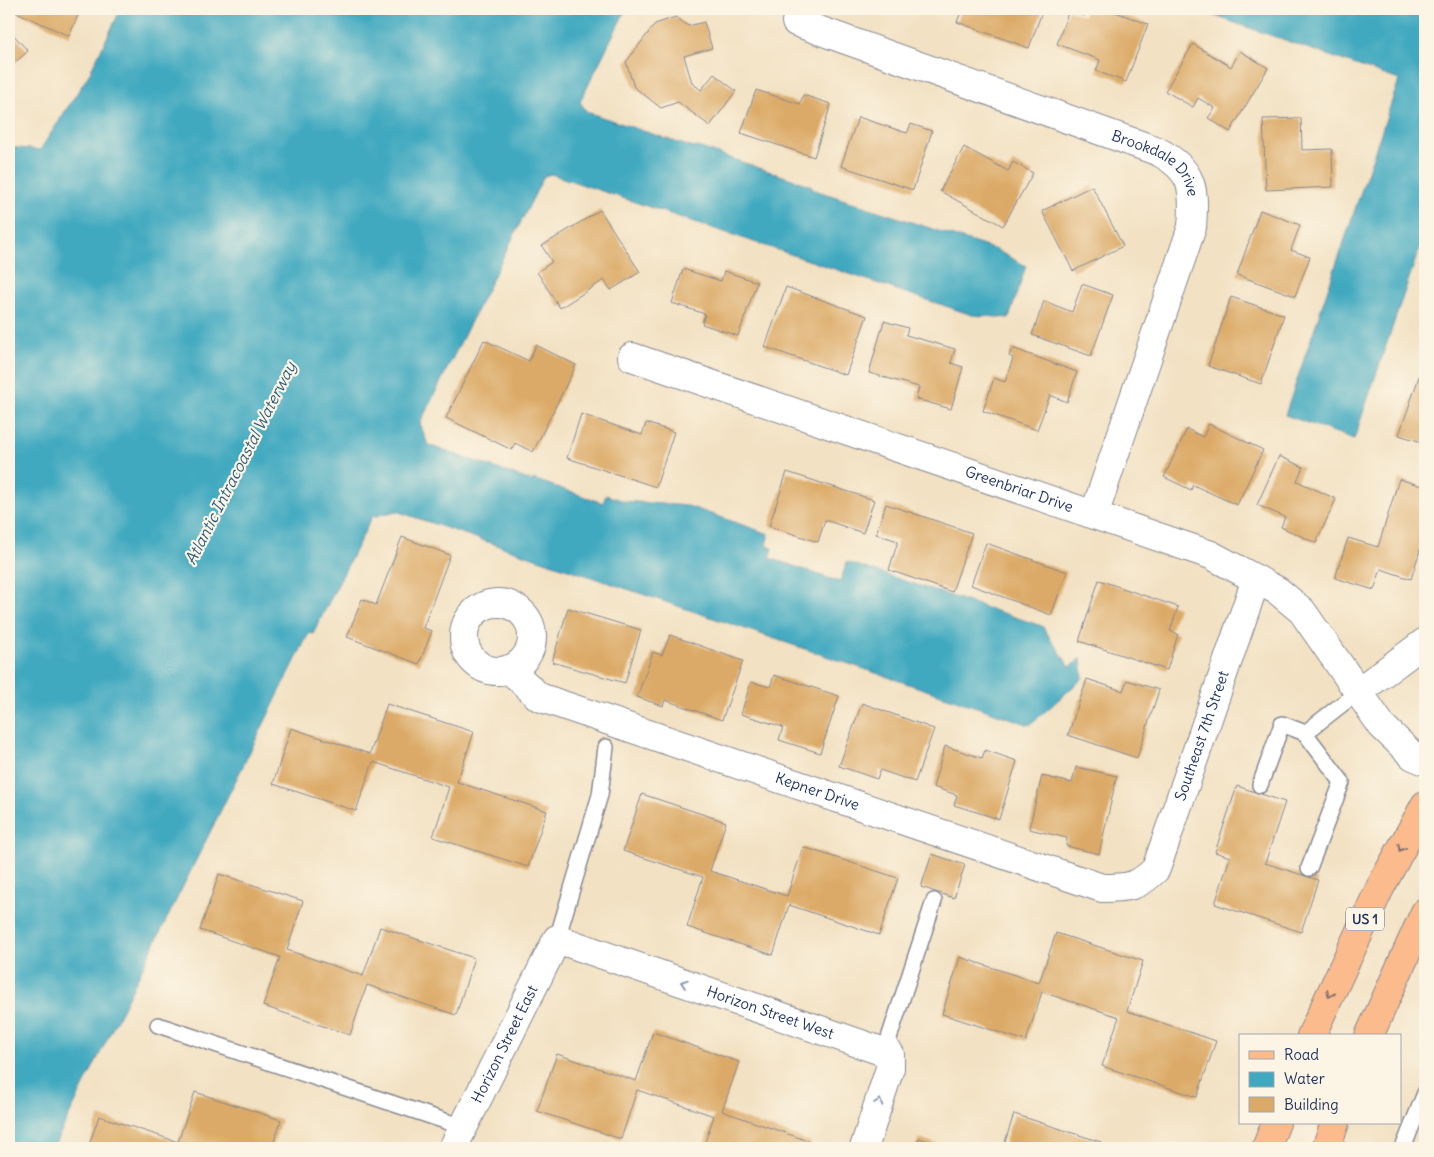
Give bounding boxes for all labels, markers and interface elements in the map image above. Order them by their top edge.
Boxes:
street label: Brookdale Drive [1109,126,1203,198]
water label: Atlantic Intracoastal Waterway [180,357,301,568]
street label: Greenbriar Drive [963,462,1076,516]
street label: Southeast 7th Street [1170,668,1233,803]
street label: Kepner Drive [773,768,862,814]
one-way arrow [1397,843,1407,852]
road number: US 1 [1346,908,1384,931]
one-way arrow [680,979,689,989]
street label: Horizon Street West [704,981,836,1043]
street label: Horizon Street East [467,982,542,1106]
one-way arrow [1325,989,1336,998]
legend [1239,1034,1402,1124]
text: Road [1284,1045,1319,1064]
text: Water [1284,1069,1325,1088]
text: Building [1284,1095,1339,1114]
one-way arrow [873,1098,883,1107]

